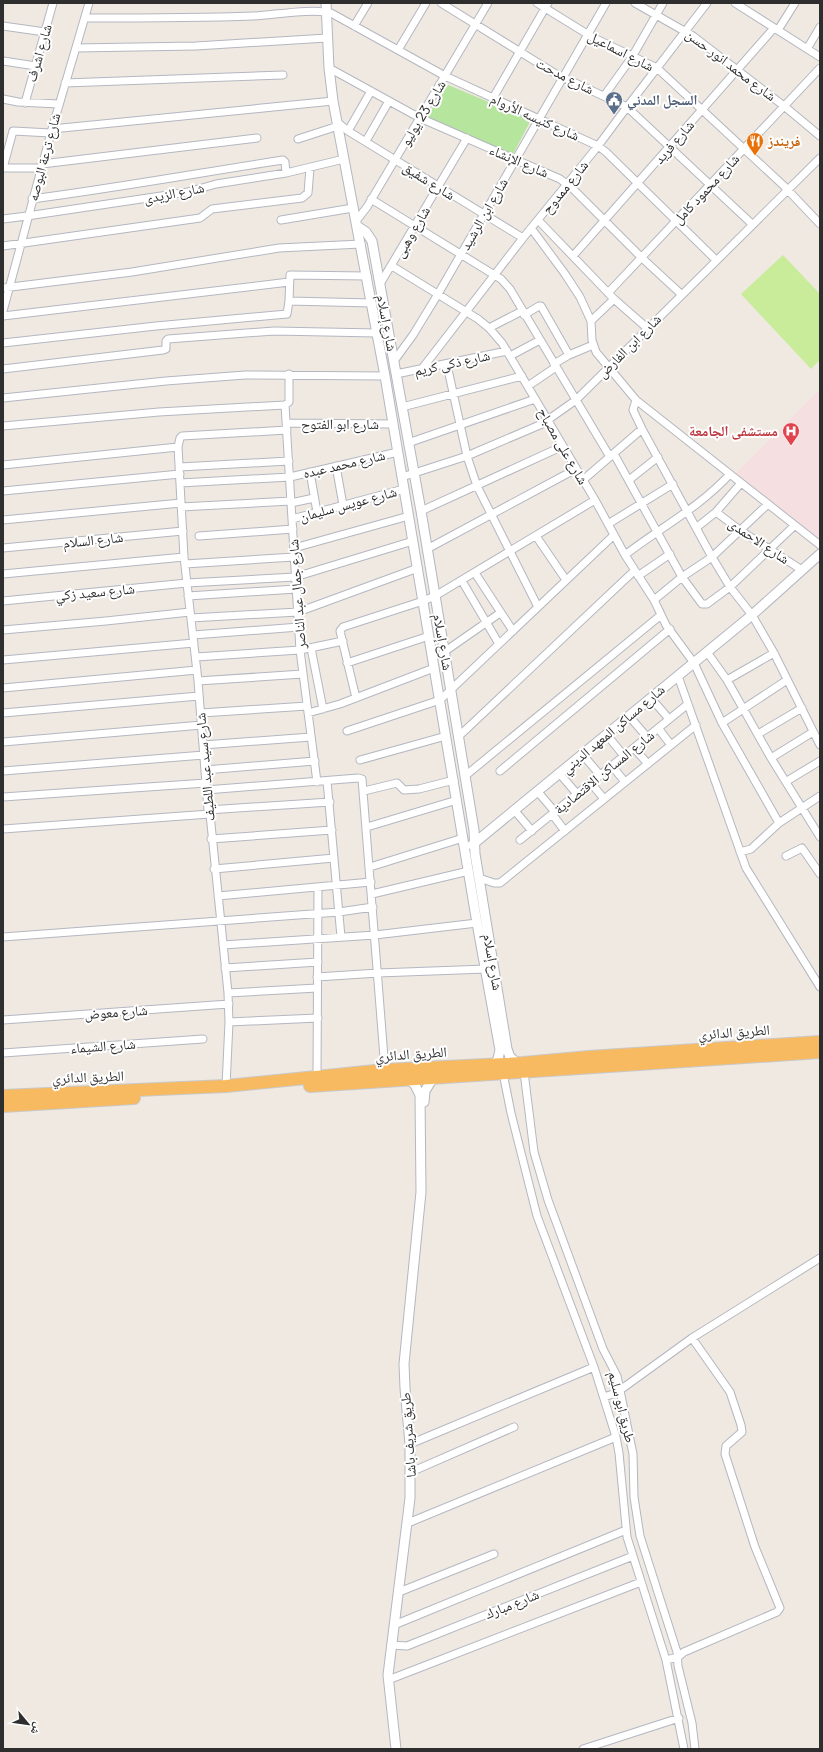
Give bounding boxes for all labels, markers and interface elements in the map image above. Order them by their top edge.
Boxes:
street label: شارع اشرف [21,22,57,84]
street label: شارع محمد انور حسن [682,24,780,106]
street label: شارع اسماعيل [585,26,657,76]
street label: شارع مدحت [532,53,598,99]
street label: شارع 23 يوليو [395,76,451,150]
street label: شارع كنيسه الأروام [487,88,583,146]
public building icon: السجل المدني [604,90,624,115]
place label: السجل المدني [627,90,698,111]
street label: شارع ترعة البوصه [23,111,65,203]
street label: شارع فريد [649,116,699,168]
restaurant icon: فريندز [745,131,765,156]
place label: فريندز [767,131,800,150]
street label: شارع الإنشاء [486,140,552,182]
street label: شارع محمود كامل [668,149,744,229]
street label: شارع ممدوح [537,156,593,218]
street label: شارع شفيق [399,157,459,205]
street label: شارع ابن الرشيد [455,174,513,254]
street label: شارع الزيدى [142,177,206,209]
street label: شارع وهبى [389,202,435,262]
street label: شارع إسلام [372,293,402,353]
street label: شارع ابن الفارض [592,309,666,383]
street label: شارع ذكى كريم [412,345,492,381]
street label: شارع على مصباح [533,404,593,488]
street label: شارع ابو الفتوح [301,414,379,434]
place label: مستشفى الجامعة [689,421,778,440]
hospital icon: مستشفى الجامعة [781,421,801,446]
street label: شارع محمد عبده [301,445,387,483]
street label: شارع عويس سليمان [297,481,399,527]
street label: شارع الاحمدى [724,513,794,569]
street label: شارع السلام [62,527,124,553]
street label: شارع جمال عبد الناصر [283,538,311,651]
street label: شارع سعيد زكي [54,579,136,607]
street label: شارع إسلام [428,612,458,672]
street label: شارع مساكن المعهد الديني [557,680,670,779]
street label: شارع سيد عبد اللطيف [190,712,220,822]
street label: شارع المساكن الاقتصادية [550,725,658,819]
street label: شارع إسلام [478,932,508,992]
street label: شارع معوض [84,1000,148,1024]
street label: الطريق الدائري [697,1020,771,1046]
street label: شارع الشيماء [70,1034,136,1058]
street label: الطريق الدائري [374,1042,448,1068]
street label: الطريق الدائري [52,1066,124,1090]
street label: طريق ابو سليم [603,1369,641,1445]
street label: طريق شريف باشا [395,1392,421,1478]
street label: شارع مبارك [482,1584,542,1624]
north arrow [8,1704,48,1744]
text: ش [27,1720,47,1738]

